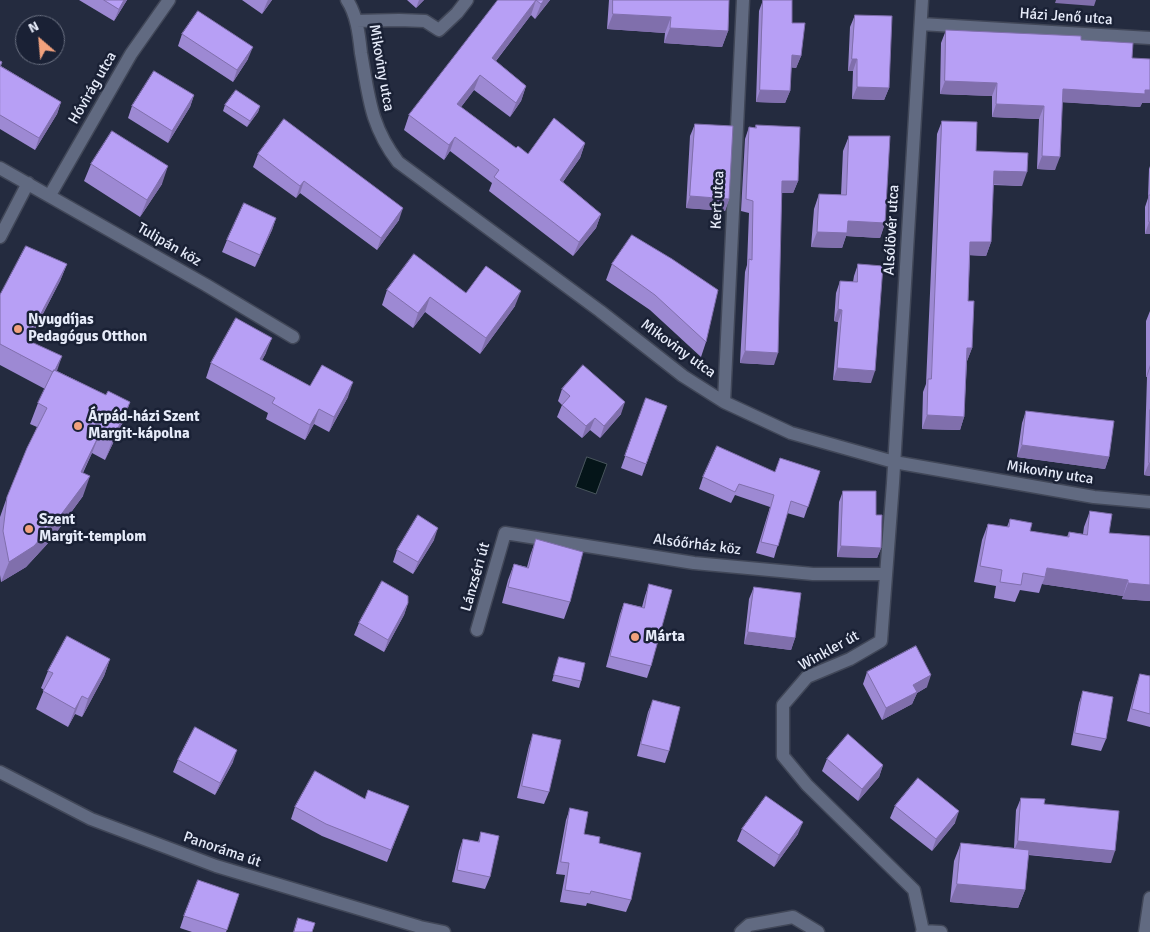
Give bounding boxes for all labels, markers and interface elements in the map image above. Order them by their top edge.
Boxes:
street label: Házi Jenő utca [1019,5,1113,29]
north arrow [15,15,65,65]
text: N [25,17,42,37]
street label: Mikoviny utca [364,23,398,113]
street label: Hóvirág utca [65,49,121,127]
street label: Kert utca [707,170,729,230]
street label: Alsólövér utca [881,184,903,276]
street label: Tulipán köz [134,219,204,271]
place label: Nyugdíjas Pedagógus Otthon [28,311,147,346]
street label: Mikoviny utca [637,316,719,382]
marker: Nyugdíjas Pedagógus Otthon [12,323,24,335]
place label: Árpád-házi Szent Margit-kápolna [88,408,200,443]
marker: Árpád-házi Szent Margit-kápolna [72,420,84,432]
street label: Mikoviny utca [1005,457,1095,489]
place label: Szent Margit-templom [39,511,146,546]
marker: Szent Margit-templom [23,523,35,535]
street label: Alsóőrház köz [652,531,742,559]
street label: Lánzséri út [458,540,494,614]
street label: Winkler út [796,627,862,675]
place label: Márta [645,628,685,646]
marker: Márta [629,631,641,643]
street label: Panoráma út [181,828,263,872]

